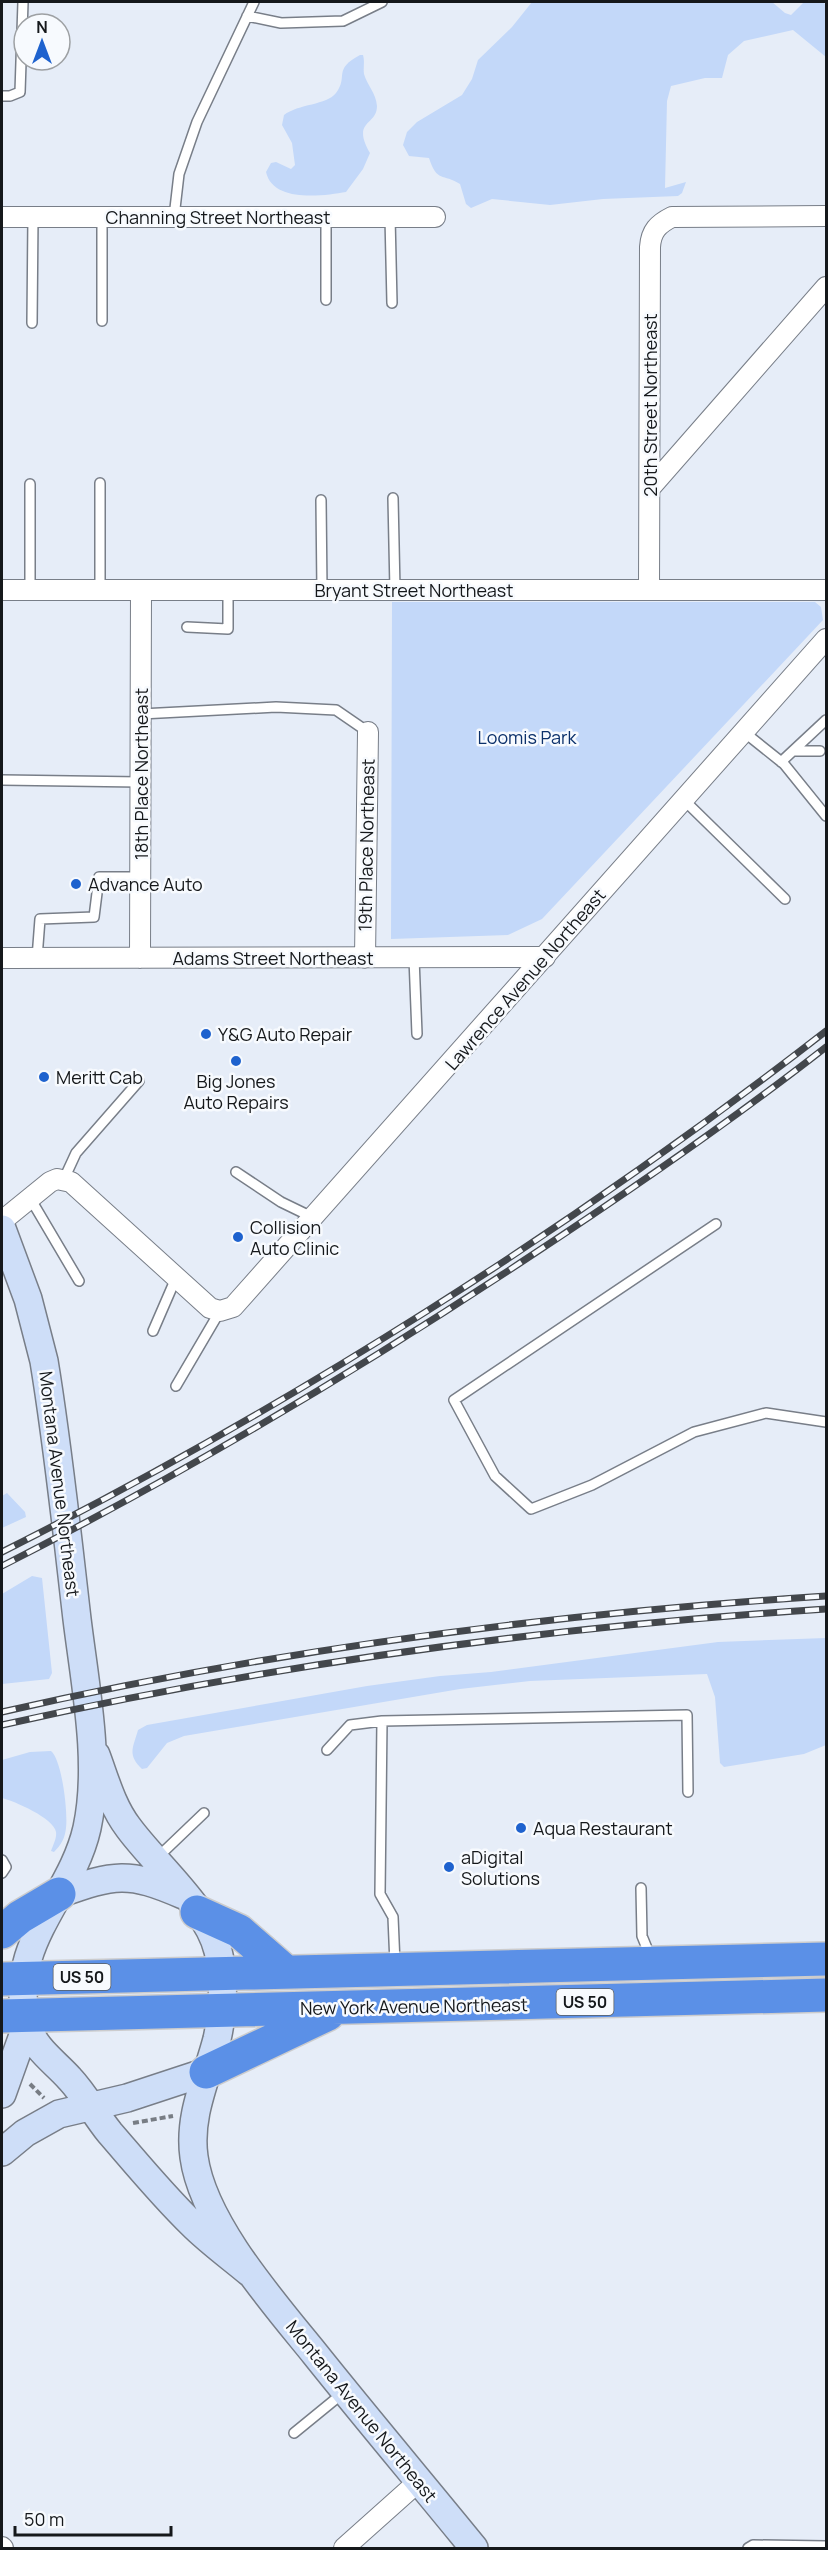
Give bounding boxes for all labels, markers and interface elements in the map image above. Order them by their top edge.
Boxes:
north arrow [12,12,72,72]
text: N [36,16,48,38]
street label: Channing Street Northeast [106,205,330,229]
street label: 20th Street Northeast [638,313,662,497]
street label: Bryant Street Northeast [315,578,513,602]
street label: 18th Place Northeast [129,688,153,860]
park label: Loomis Park [478,725,578,749]
street label: 19th Place Northeast [352,758,380,932]
place label: Advance Auto [88,872,203,896]
marker: Advance Auto [69,877,83,891]
street label: Lawrence Avenue Northeast [439,883,611,1075]
street label: Adams Street Northeast [172,946,374,970]
place label: Y&G Auto Repair [218,1022,353,1046]
marker: Y&G Auto Repair [199,1027,213,1041]
marker: Big Jones Auto Repairs [229,1054,243,1068]
place label: Meritt Cab [56,1065,143,1089]
place label: Big Jones Auto Repairs [183,1069,289,1114]
marker: Meritt Cab [37,1070,51,1084]
place label: Collision Auto Clinic [250,1215,339,1260]
marker: Collision Auto Clinic [231,1230,245,1244]
street label: Montana Avenue Northeast [34,1370,86,1598]
place label: Aqua Restaurant [533,1816,673,1840]
marker: Aqua Restaurant [514,1821,528,1835]
place label: aDigital Solutions [461,1845,540,1890]
marker: aDigital Solutions [442,1860,456,1874]
road number: US 50 [54,1964,110,1990]
road number: US 50 [556,1989,614,2015]
street label: New York Avenue Northeast [300,1992,528,2020]
street label: Montana Avenue Northeast [281,2315,443,2507]
scale bar [15,2499,171,2537]
text: 50 m [24,2507,64,2531]

